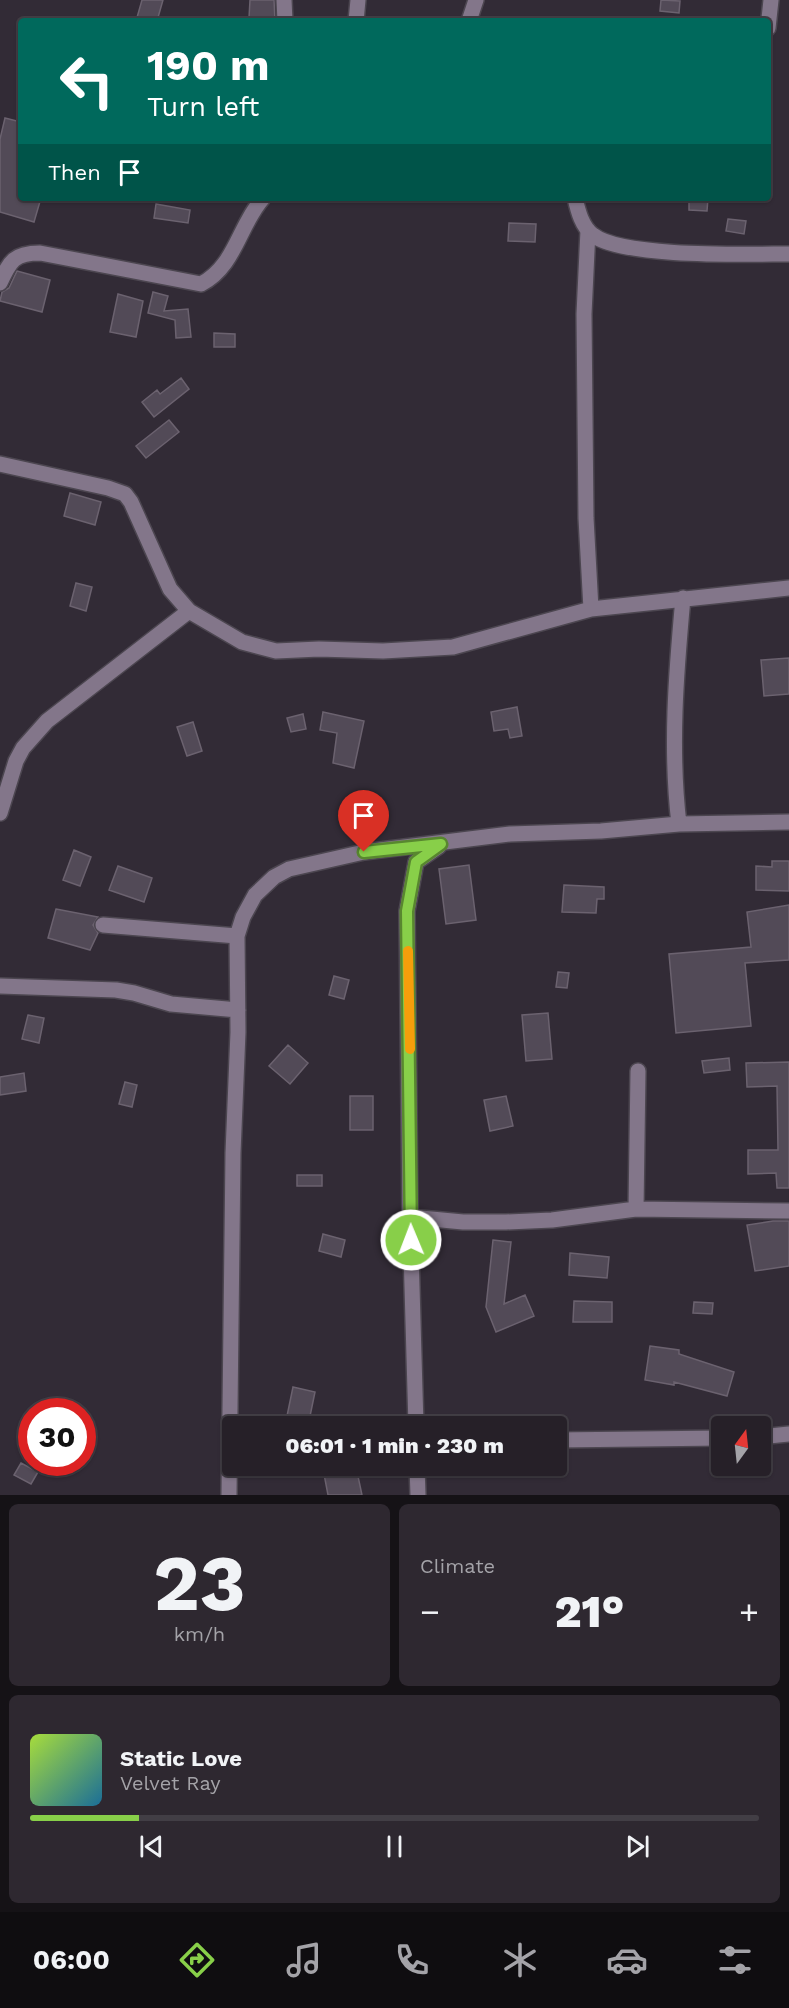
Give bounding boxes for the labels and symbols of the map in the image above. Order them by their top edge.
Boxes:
pin [338,790,389,852]
position arrow [379,1208,443,1272]
speed limit sign: 30 [18,1398,96,1476]
north arrow [711,1416,771,1476]

